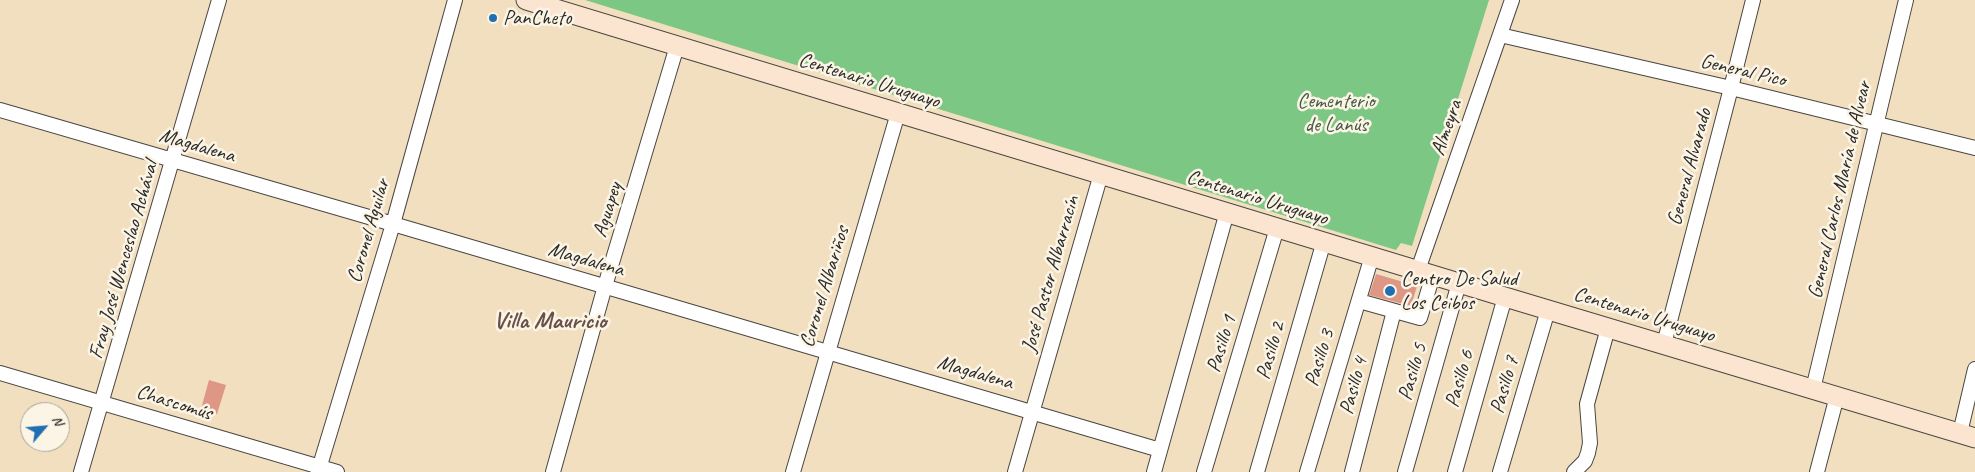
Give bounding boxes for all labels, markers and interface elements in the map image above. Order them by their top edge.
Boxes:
place label: PanCheto [503,5,571,31]
marker: PanCheto [487,12,499,24]
street label: Centenario Uruguayo [795,48,943,114]
street label: General Pico [1698,49,1788,93]
street label: General Carlos María de Alvear [1803,79,1877,301]
park label: Cementerio de Lanús [1297,88,1375,138]
street label: Almeyra [1426,97,1468,159]
street label: General Alvarado [1662,106,1718,228]
street label: Magdalena [156,123,238,169]
street label: Fray José Wenceslao Achával [84,158,164,362]
street label: Centenario Uruguayo [1183,165,1331,231]
street label: Coronel Aguilar [342,176,396,286]
street label: Aguapey [588,179,628,241]
street label: José Pastor Albarracín [1017,193,1085,355]
street label: Coronel Albariños [795,223,855,351]
street label: Magdalena [545,237,627,283]
place label: Centro De Salud Los Ceibos [1401,266,1517,316]
street label: Centenario Uruguayo [1570,282,1718,348]
marker: Centro De Salud Los Ceibos [1383,284,1397,298]
district label: Villa Mauricio [493,308,607,336]
street label: Pasillo 1 [1201,312,1243,376]
street label: Pasillo 2 [1251,320,1291,382]
street label: Pasillo 3 [1299,326,1341,390]
street label: Pasillo 5 [1393,341,1433,403]
street label: Pasillo 6 [1440,348,1480,410]
street label: Magdalena [934,350,1016,396]
street label: Pasillo 7 [1485,354,1525,416]
street label: Pasillo 4 [1334,355,1374,417]
street label: Chascomús [133,380,215,426]
north arrow [20,402,70,452]
text: N [48,413,67,428]

